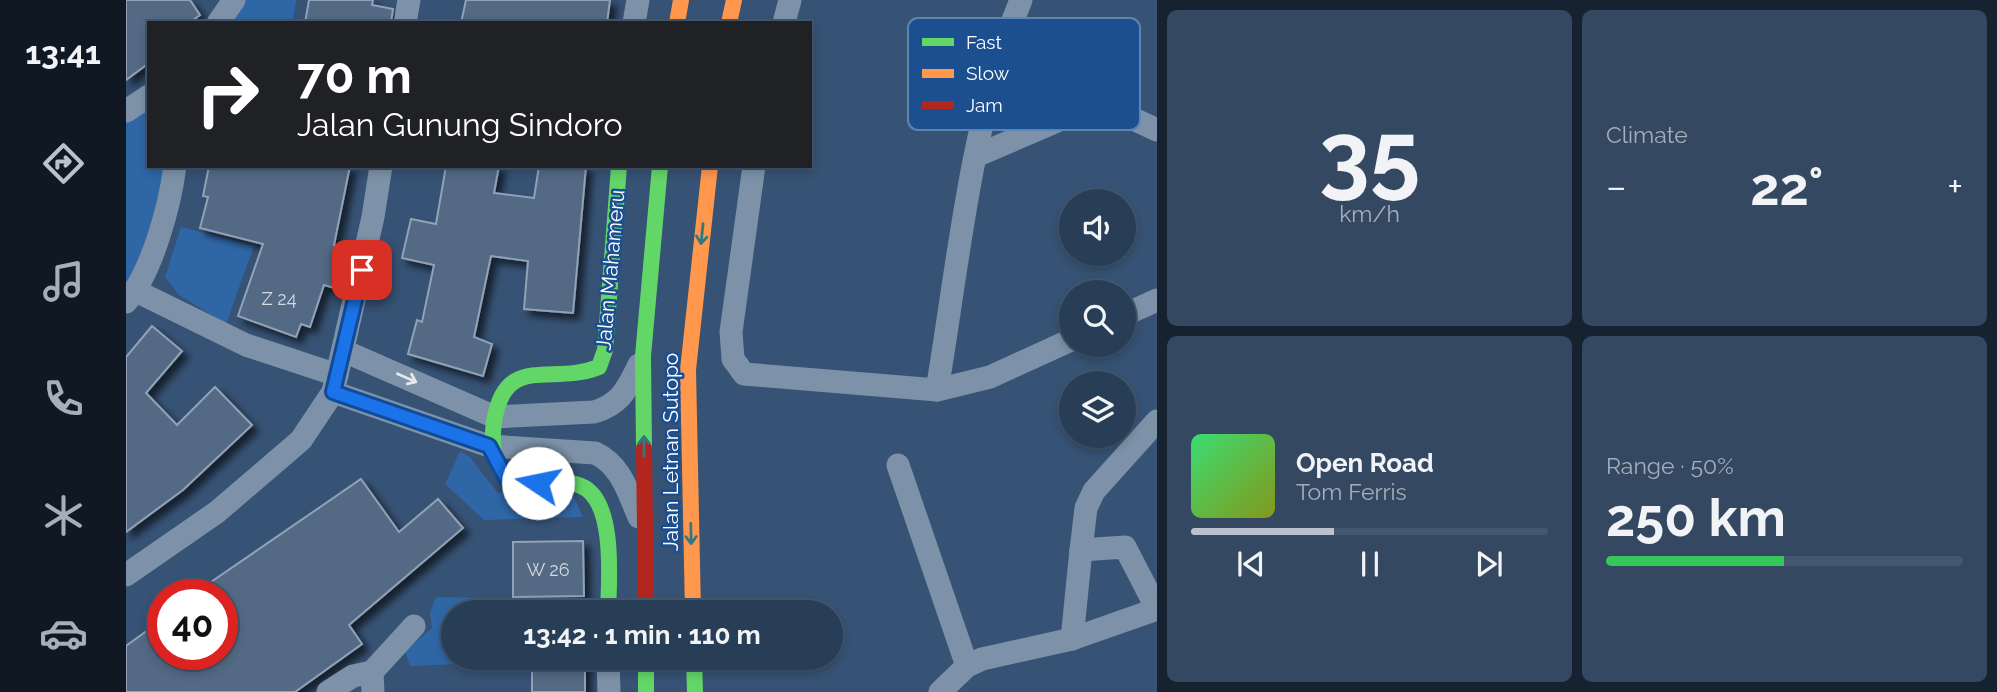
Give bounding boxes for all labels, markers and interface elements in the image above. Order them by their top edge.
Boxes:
legend [908,18,1140,130]
text: Fast [966,31,1002,53]
text: 13:41 [25,34,101,71]
text: 70 m [297,47,412,104]
icon: right [182,49,273,140]
text: Slow [966,62,1010,84]
text: Jam [966,94,1003,116]
text: 35 [1319,101,1420,208]
text: Jalan Gunung Sindoro [297,106,622,143]
text: Climate [1606,121,1688,148]
icon: directions [39,139,88,188]
text: 22° [1750,156,1823,217]
text: − [1606,164,1626,209]
text: + [1947,164,1963,209]
street label: Jalan Mahameru [591,189,629,351]
map controls [1059,189,1136,448]
button: sound [1059,189,1136,266]
text: km/h [1339,200,1400,227]
one-way arrow [696,222,709,245]
pin [332,240,392,300]
icon: arrive [343,251,381,289]
icon: music [39,257,88,306]
button: search [1059,280,1136,357]
house number: Z 24 [261,288,297,309]
street label: Jalan Letnan Sutopo [658,353,683,551]
button: layers [1059,371,1136,448]
one-way arrow [395,373,417,386]
icon: phone [39,374,88,423]
one-way arrow [637,435,651,458]
position arrow [501,446,575,520]
text: Open Road [1296,448,1434,478]
text: Range · 50% [1606,452,1734,479]
text: Tom Ferris [1296,478,1407,505]
text: 250 km [1606,487,1786,548]
icon: climate [39,491,88,540]
one-way arrow [685,523,698,546]
icon: previous [1232,545,1270,583]
icon: pause [1351,545,1389,583]
icon: next [1470,545,1508,583]
house number: W 26 [526,559,570,580]
speed limit sign: 40 [147,579,238,670]
icon: car [39,609,88,658]
text: 13:42 · 1 min · 110 m [523,620,761,650]

